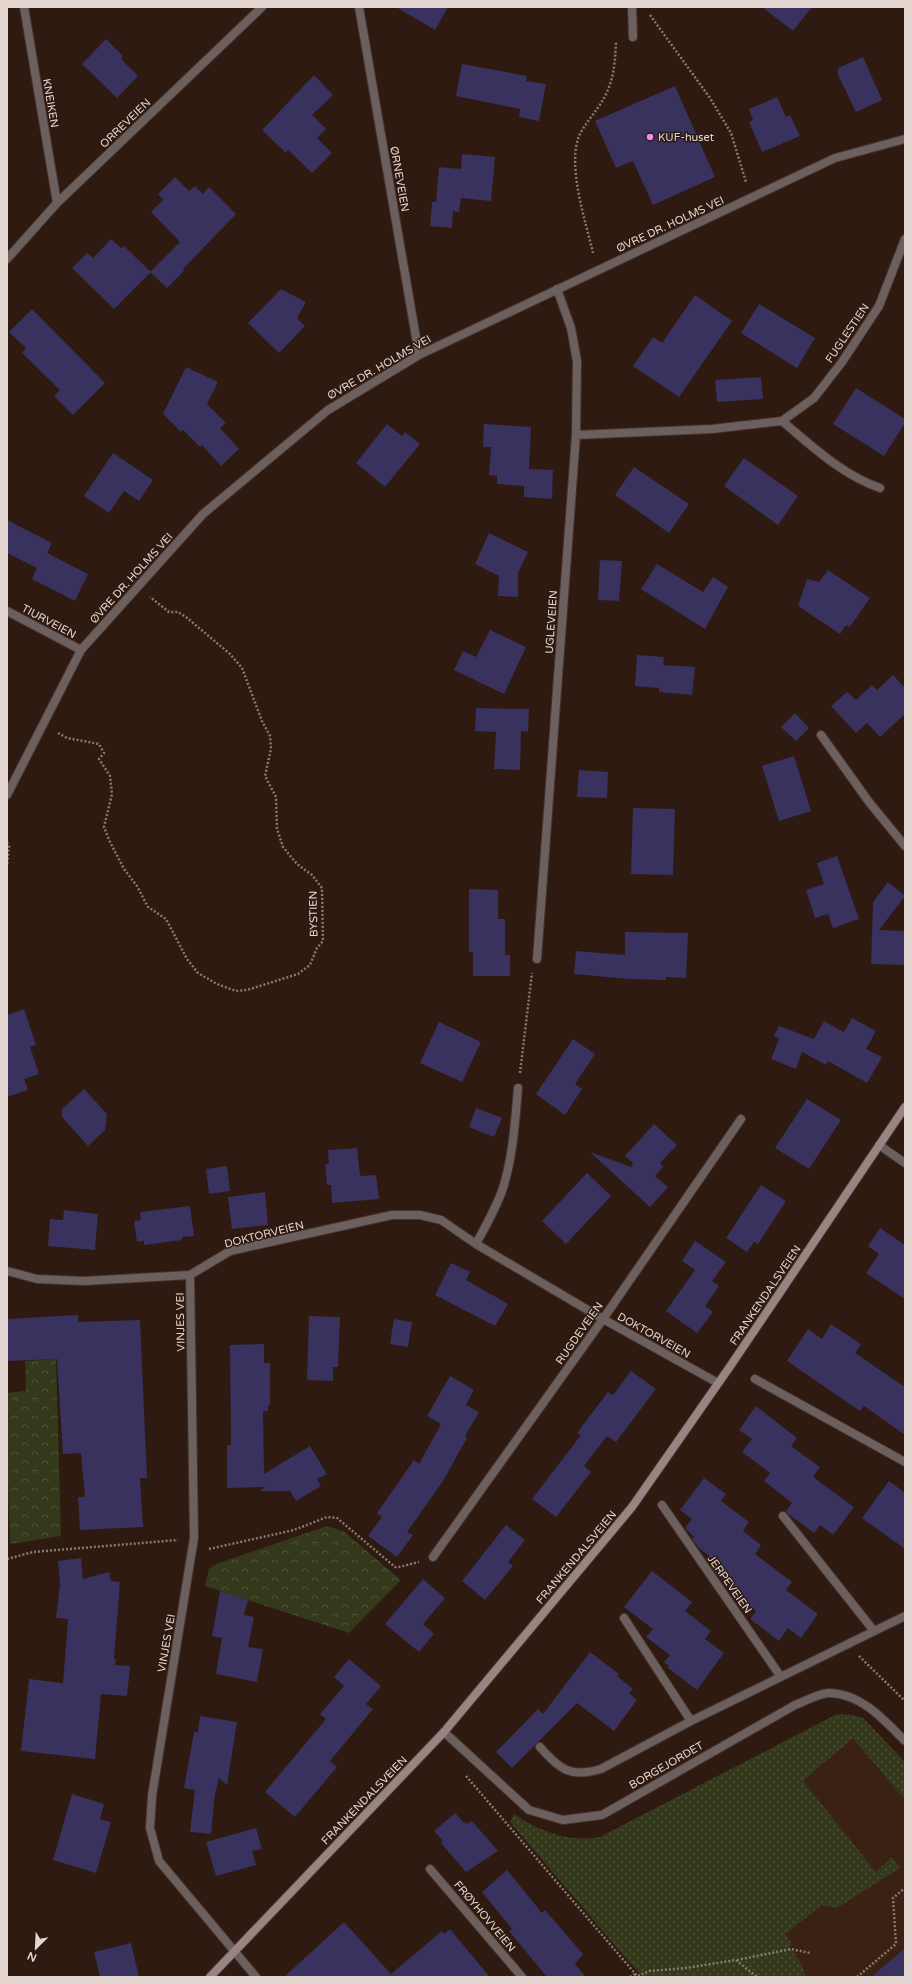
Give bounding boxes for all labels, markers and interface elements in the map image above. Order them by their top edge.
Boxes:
street label: KNEIKEN [40,78,61,129]
street label: ORREVEIEN [97,96,153,151]
place label: KUF-huset [658,131,714,144]
marker: KUF-huset [645,132,655,142]
street label: ØRNEVEIEN [387,145,412,213]
street label: ØVRE DR. HOLMS VEI [614,194,726,255]
street label: FUGLESTIEN [823,301,872,365]
street label: ØVRE DR. HOLMS VEI [325,332,433,402]
street label: ØVRE DR. HOLMS VEI [87,530,176,626]
street label: UGLEVEIEN [543,590,560,654]
street label: TIURVEIEN [19,602,78,641]
street label: BYSTIEN [307,891,320,937]
street label: DOKTORVEIEN [223,1218,305,1251]
street label: FRANKENDALSVEIEN [727,1243,804,1348]
street label: VINJES VEI [173,1292,188,1352]
street label: RUGDEVEIEN [553,1299,606,1367]
street label: DOKTORVEIEN [615,1310,693,1361]
street label: FRANKENDALSVEIEN [534,1508,619,1607]
street label: JERPEVEIEN [705,1553,754,1616]
street label: VINJES VEI [155,1613,178,1673]
street label: BORGEJORDET [627,1739,706,1792]
street label: FRANKENDALSVEIEN [319,1753,410,1847]
street label: FRØYHOVVEIEN [451,1878,518,1954]
north arrow [16,1928,56,1968]
text: N [25,1949,39,1964]

